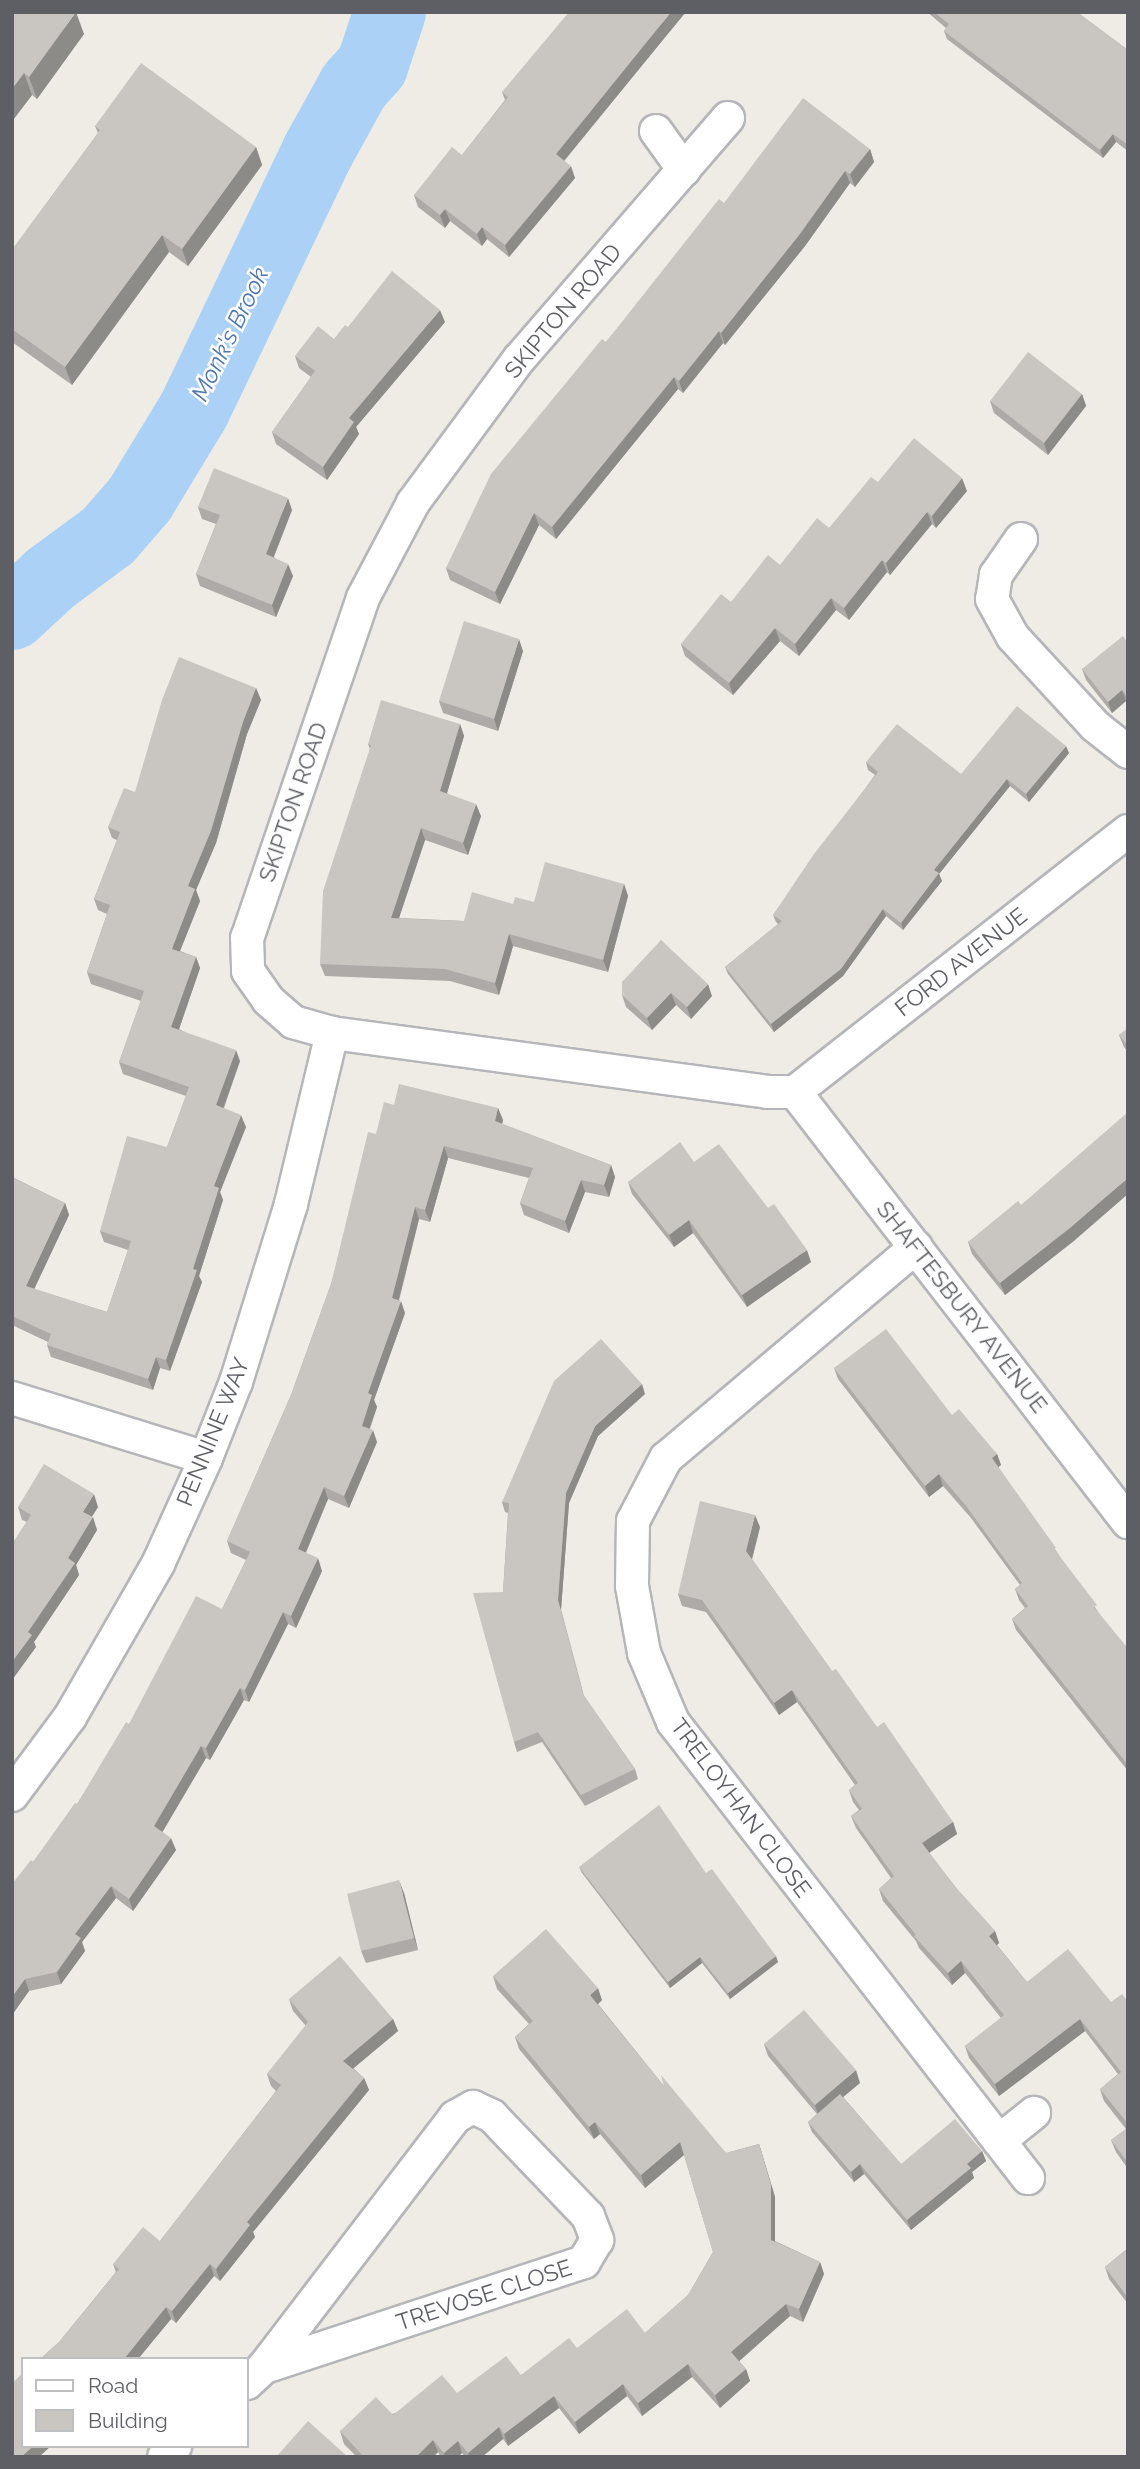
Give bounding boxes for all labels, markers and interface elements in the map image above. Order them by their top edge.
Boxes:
street label: SKIPTON ROAD [499,238,627,384]
water label: Monk's Brook [185,262,275,406]
street label: SKIPTON ROAD [253,719,333,885]
street label: FORD AVENUE [889,902,1033,1022]
street label: SHAFTESBURY AVENUE [870,1195,1054,1419]
street label: PENNINE WAY [171,1353,255,1511]
street label: TRELOYHAN CLOSE [665,1713,817,1903]
street label: TREVOSE CLOSE [393,2254,575,2336]
legend [21,2357,248,2448]
text: Road [88,2373,138,2398]
text: Building [88,2408,168,2433]

